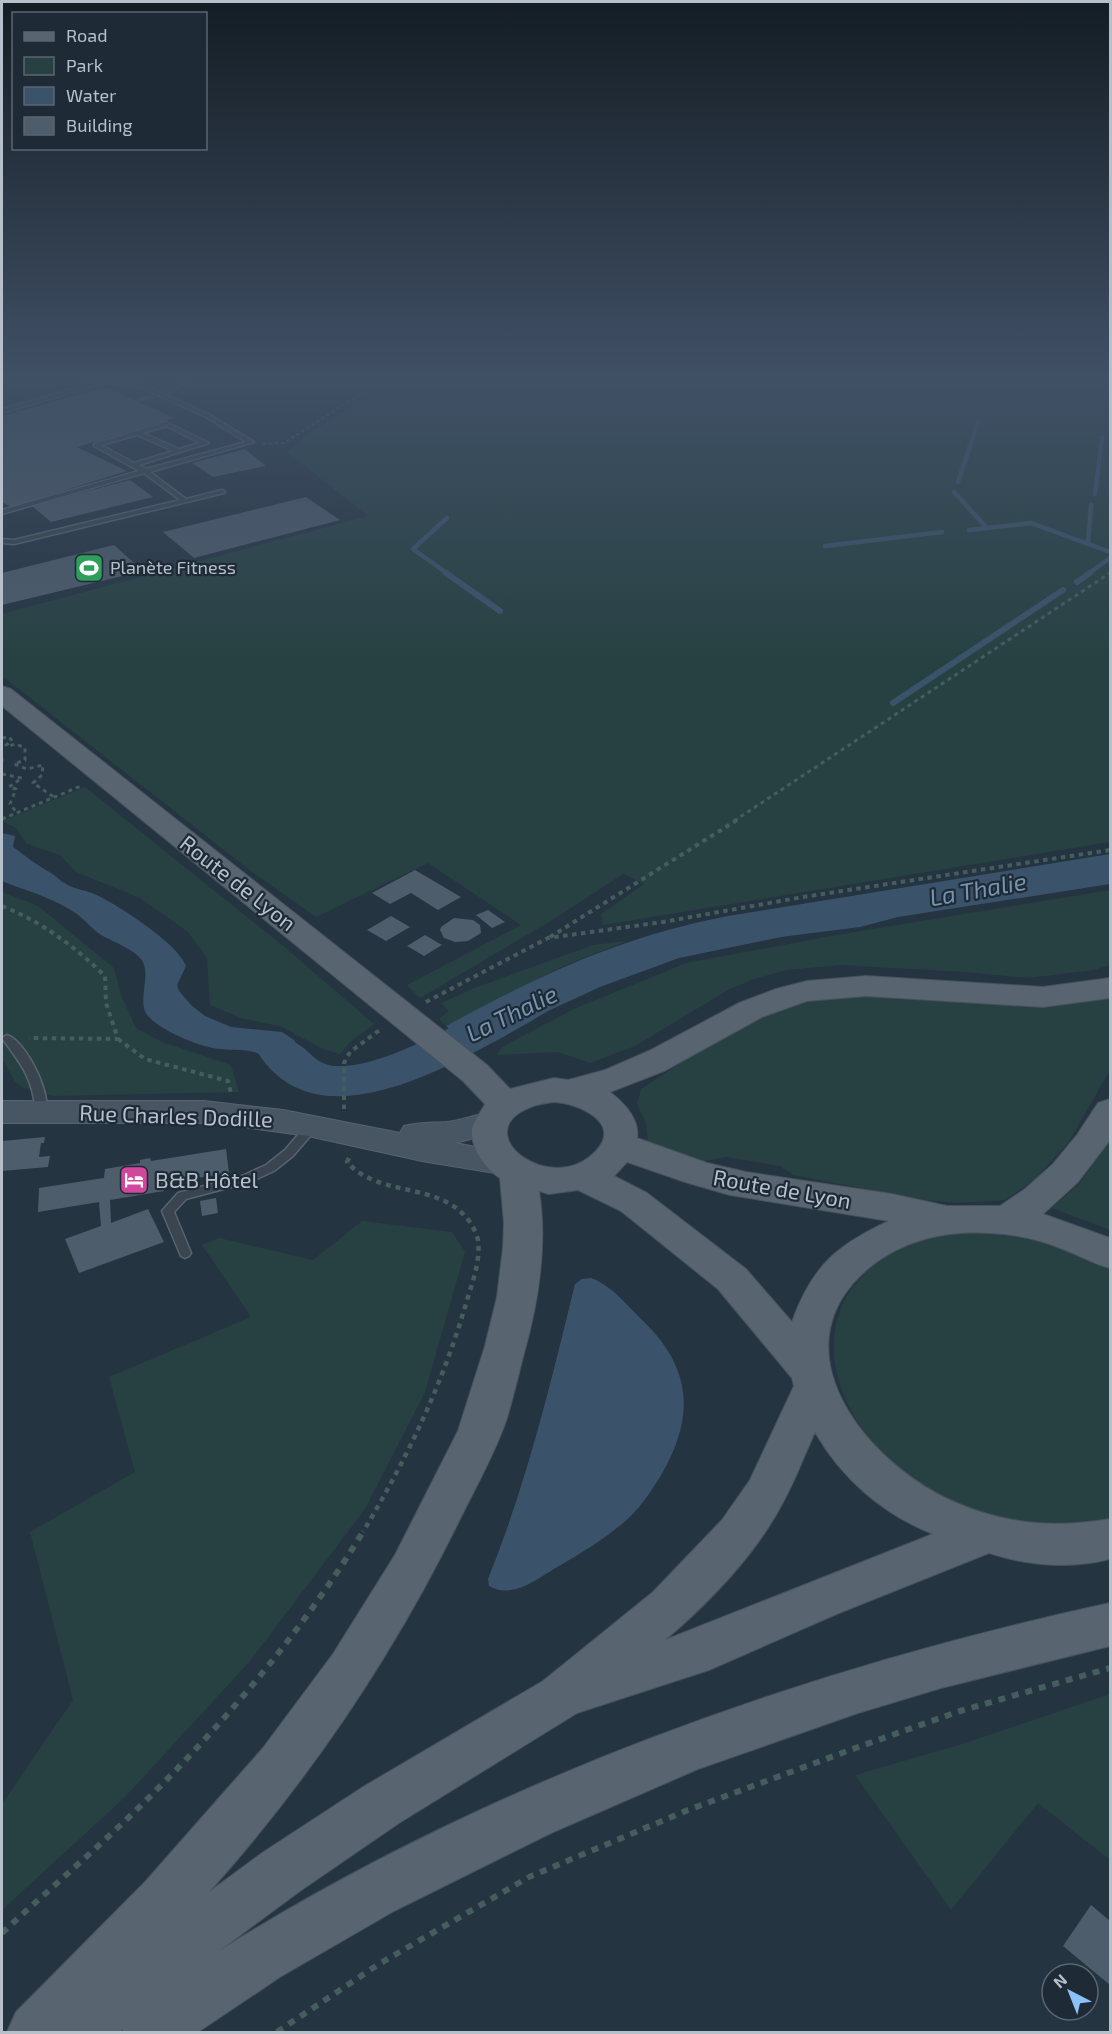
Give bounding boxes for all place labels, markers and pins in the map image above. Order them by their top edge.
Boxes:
sports icon: Planète Fitness [73,552,105,584]
place label: Planète Fitness [110,556,236,578]
hotel icon: B&B Hôtel [118,1164,150,1196]
place label: B&B Hôtel [155,1166,259,1192]

